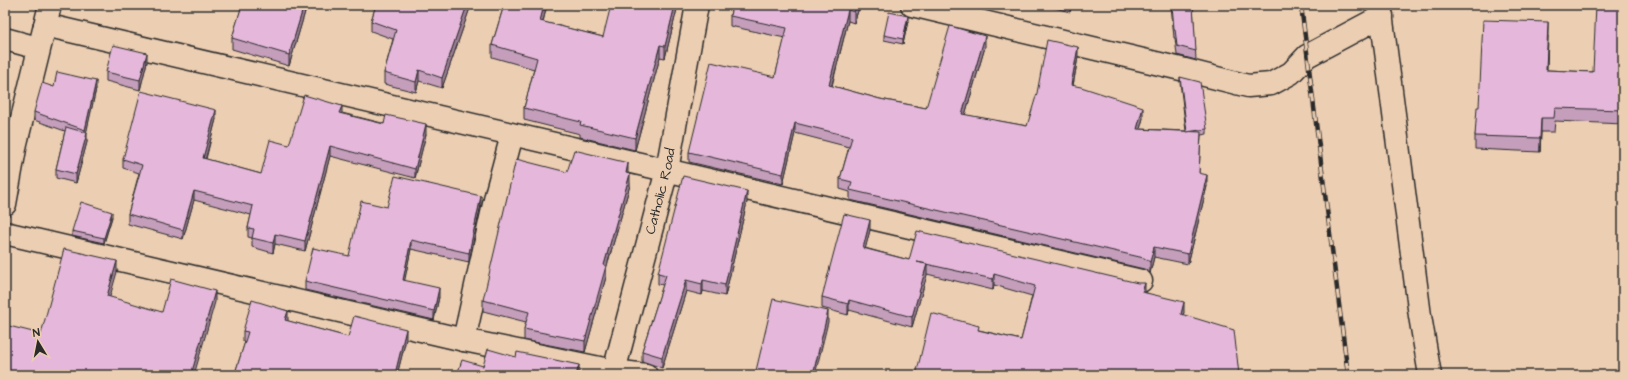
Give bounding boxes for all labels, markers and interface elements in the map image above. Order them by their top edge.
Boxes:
street label: Catholic Road [640,146,681,237]
north arrow [18,322,58,362]
text: N [32,325,41,341]

